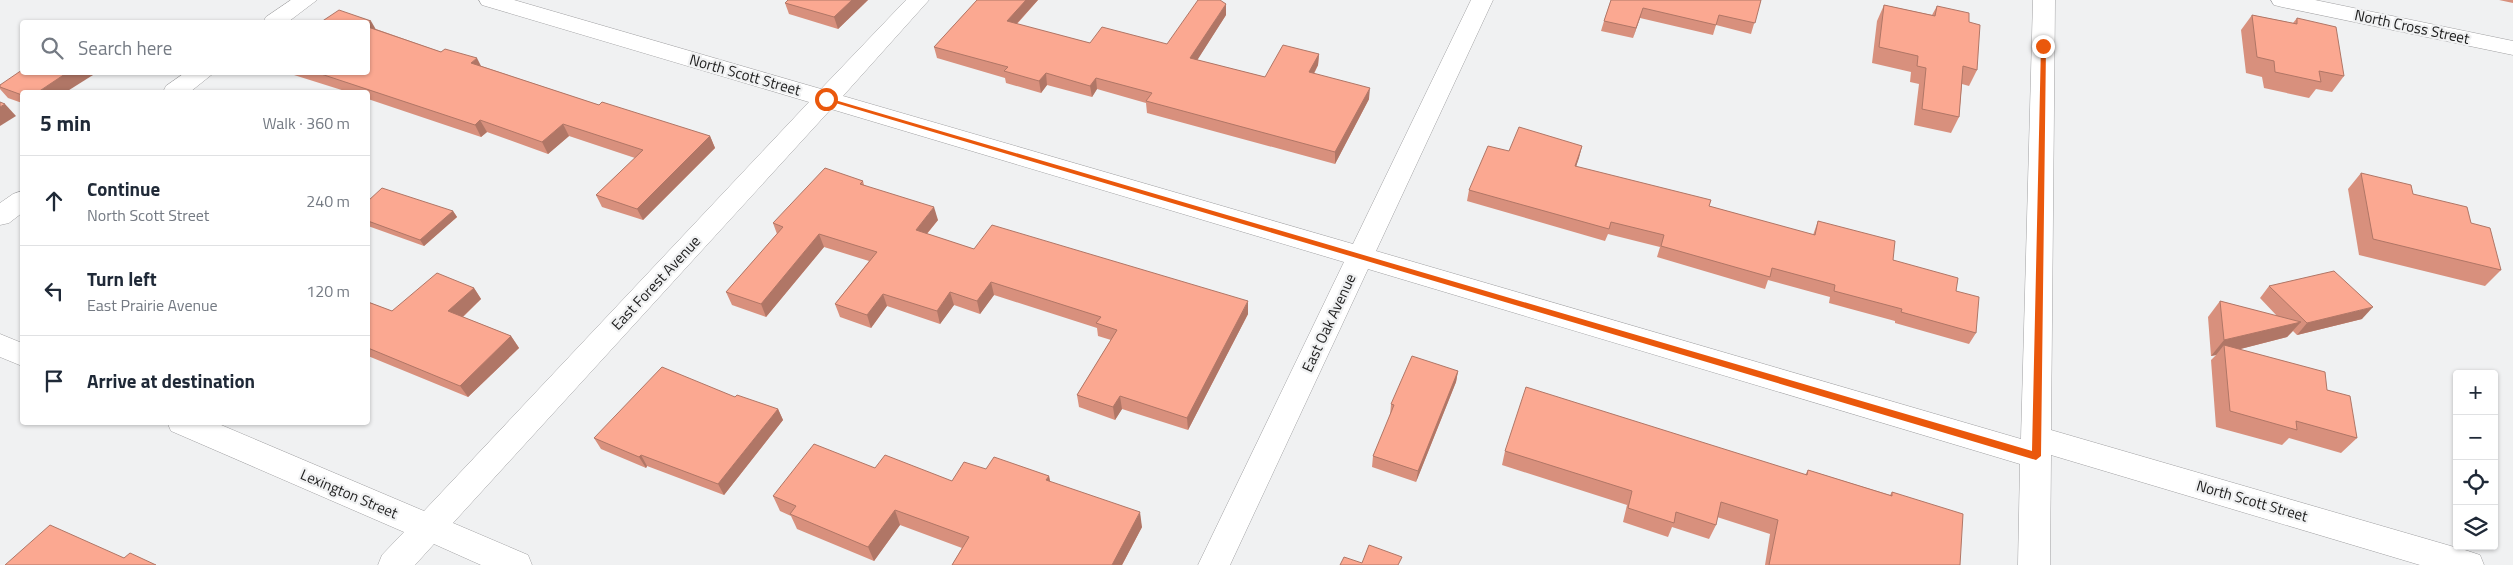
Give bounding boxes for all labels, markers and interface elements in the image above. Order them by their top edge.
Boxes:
street label: North Cross Street [2353,3,2472,50]
search box [20,20,370,75]
text: Search here [78,33,172,62]
icon: search [38,34,66,62]
route end [2032,35,2055,58]
street label: North Scott Street [687,48,804,102]
route start [815,88,838,111]
text: 5 min [40,107,91,139]
text: Walk · 360 m [262,111,350,135]
text: Continue [87,174,160,203]
icon: ahead [40,187,68,215]
text: 240 m [306,189,350,213]
text: North Scott Street [87,203,209,227]
street label: East Forest Avenue [606,230,706,335]
text: Turn left [87,264,157,293]
street label: East Oak Avenue [1296,270,1361,376]
icon: left [40,277,68,305]
text: 120 m [306,279,350,303]
text: East Prairie Avenue [87,293,218,317]
text: Arrive at destination [87,366,255,395]
icon: arrive [40,367,68,395]
map controls [2453,370,2498,550]
button: + [2453,370,2498,415]
button: − [2453,415,2498,460]
button: locate [2453,460,2498,505]
street label: Lexington Street [297,463,402,525]
street label: North Scott Street [2194,474,2311,528]
button: layers [2453,505,2498,550]

